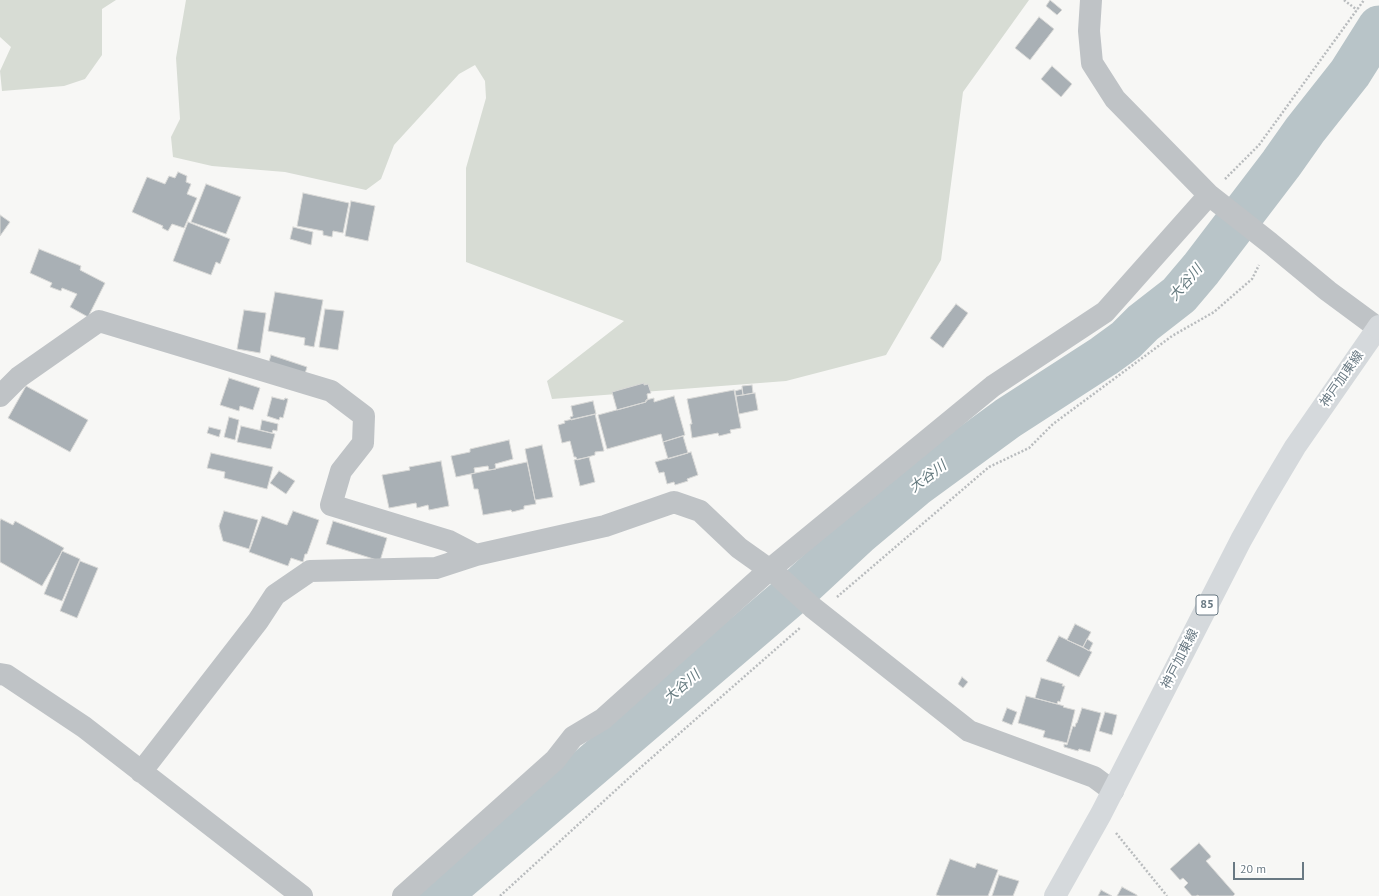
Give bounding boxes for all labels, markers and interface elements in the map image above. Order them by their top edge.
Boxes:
water label: 大谷川 [1166,262,1206,304]
street label: 神戸加東線 [1317,348,1367,410]
water label: 大谷川 [906,458,950,496]
road number: 85 [1196,595,1218,615]
street label: 神戸加東線 [1158,627,1202,691]
water label: 大谷川 [661,667,703,707]
scale bar [1235,854,1306,880]
text: 20 m [1240,861,1266,876]

